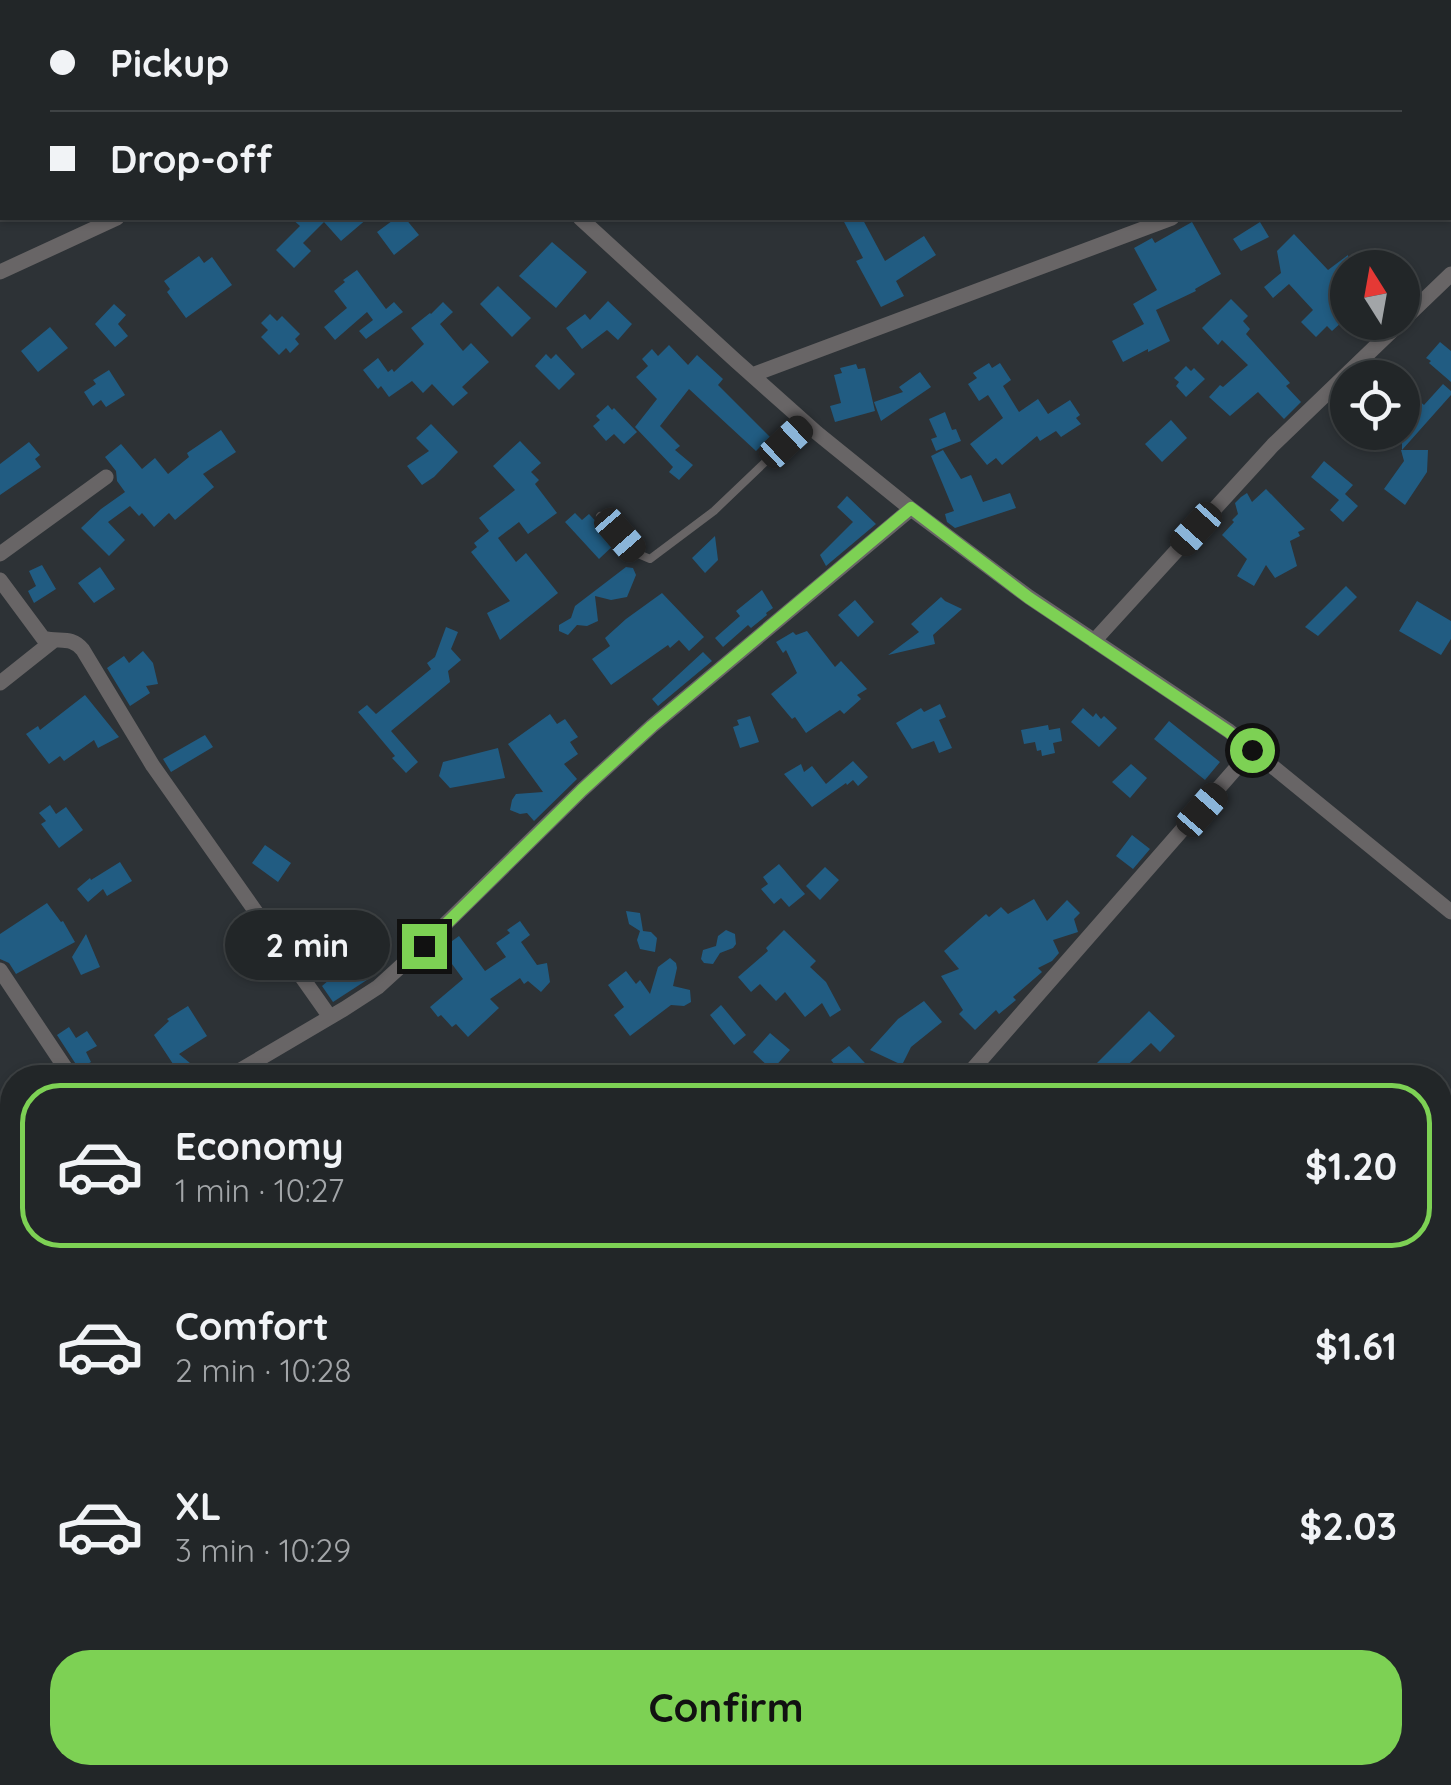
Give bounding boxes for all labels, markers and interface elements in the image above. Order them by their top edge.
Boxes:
text: Pickup [110,39,229,87]
text: Drop-off [110,135,272,183]
north arrow [1330,250,1420,340]
map controls [1330,250,1420,450]
button: locate [1330,360,1420,450]
car [754,411,818,473]
car [1165,497,1227,561]
car [589,503,651,567]
route start [1230,728,1275,773]
car [1171,778,1233,842]
callout: 2 min [224,911,389,981]
route end [402,924,447,969]
text: 2 min [266,925,349,965]
icon: car [55,1121,145,1211]
text: Economy [175,1122,344,1170]
text: $1.20 [1305,1142,1397,1190]
text: 1 min · 10:27 [175,1170,344,1210]
icon: car [55,1301,145,1391]
text: Comfort [175,1302,329,1350]
text: $1.61 [1315,1322,1397,1370]
text: 2 min · 10:28 [175,1350,352,1390]
icon: car [55,1481,145,1571]
text: XL [175,1482,221,1530]
text: $2.03 [1299,1502,1397,1550]
text: 3 min · 10:29 [175,1530,351,1570]
button: Confirm [50,1650,1402,1765]

